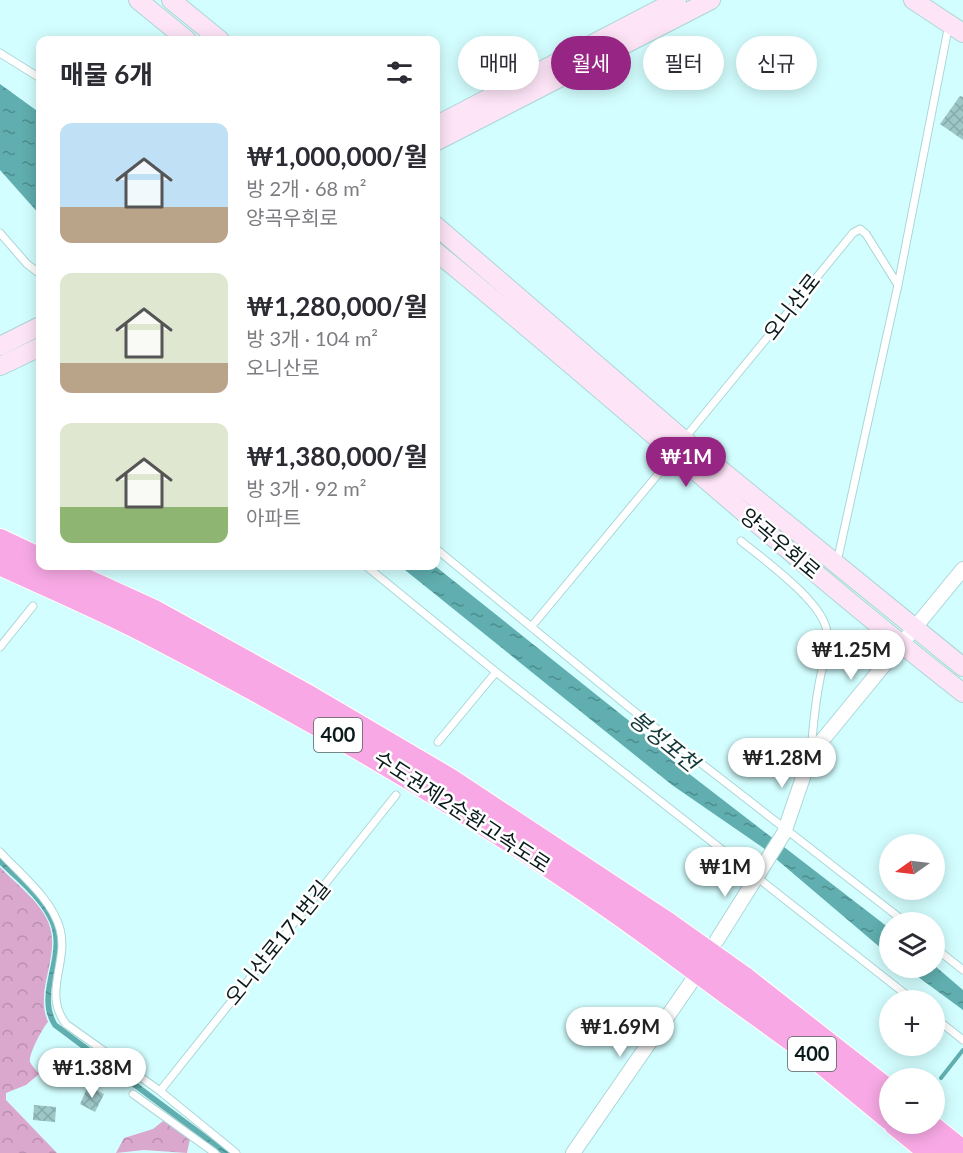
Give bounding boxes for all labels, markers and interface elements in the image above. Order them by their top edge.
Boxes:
chip: 매매 [458,36,539,90]
chip: 월세 [551,36,631,90]
chip: 필터 [643,36,724,90]
chip: 신규 [736,36,817,90]
icon: filters [383,56,416,89]
text: 매물 6개 [60,58,153,90]
text: ₩1,000,000/월 [246,140,428,172]
icon: home [108,147,180,219]
text: 방 2개 · 68 m² [246,176,366,200]
text: 양곡우회로 [246,205,338,229]
street label: 오니산로 [757,268,824,344]
text: ₩1,280,000/월 [246,290,428,322]
icon: home [108,297,180,369]
text: 방 3개 · 104 m² [246,326,378,350]
text: 오니산로 [246,355,320,379]
pin: ₩1M [657,437,715,488]
text: ₩1,380,000/월 [246,440,428,472]
text: ₩1M [660,444,712,468]
icon: home [108,447,180,519]
text: 방 3개 · 92 m² [246,476,366,500]
street label: 양곡우회로 [736,502,826,583]
text: 아파트 [246,505,301,529]
pin: ₩1.25M [802,630,900,681]
text: ₩1.25M [811,637,891,661]
water label: 봉성포천 [624,705,706,778]
road number: 400 [314,718,362,752]
pin: ₩1.28M [733,738,831,789]
street label: 수도권제2순환고속도로 [370,744,556,877]
text: ₩1.28M [742,745,822,769]
north arrow [879,834,945,900]
map controls [879,834,945,1134]
pin: ₩1M [696,847,754,898]
text: ₩1M [699,854,751,878]
street label: 오니산로171번길 [219,875,335,1009]
button: layers [879,912,945,978]
button: + [879,990,945,1056]
pin: ₩1.69M [571,1007,669,1058]
text: ₩1.69M [580,1014,660,1038]
road number: 400 [788,1037,836,1071]
pin: ₩1.38M [43,1048,141,1099]
text: ₩1.38M [52,1055,132,1079]
button: − [879,1068,945,1134]

